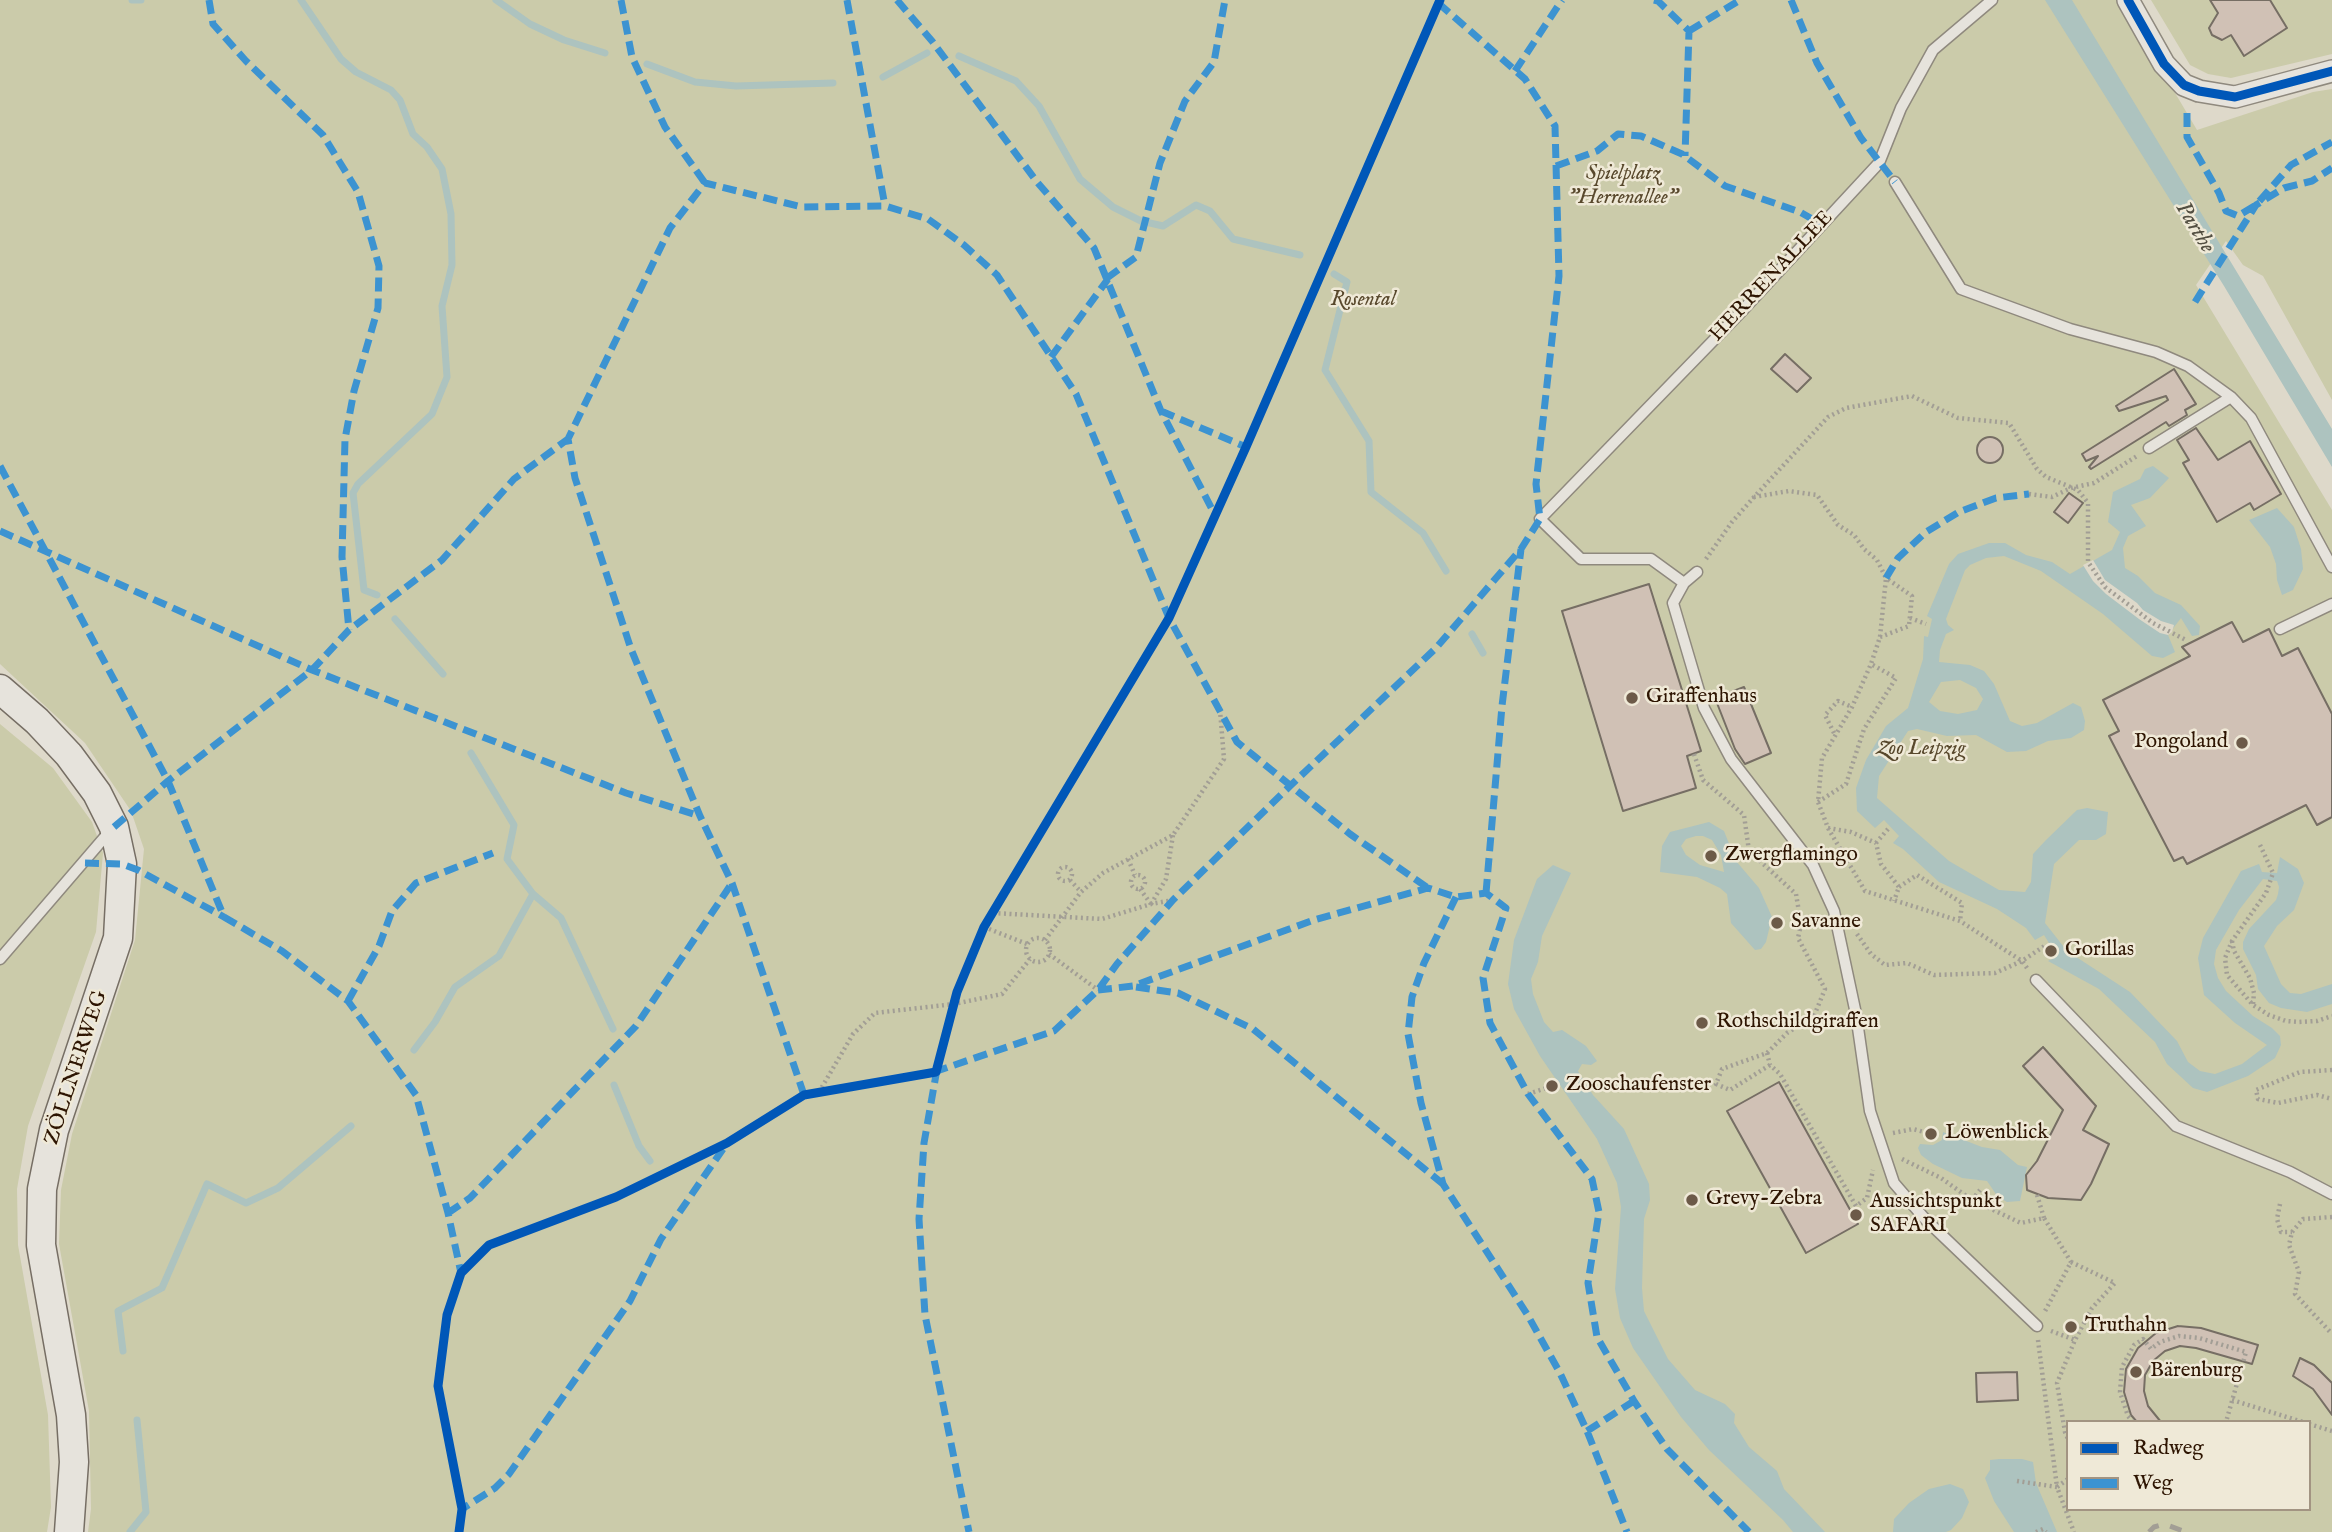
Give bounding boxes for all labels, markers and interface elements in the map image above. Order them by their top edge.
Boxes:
park label: Spielplatz "Herrenallee" [1568,162,1678,212]
water label: Parthe [2168,197,2220,259]
street label: HERRENALLEE [1705,206,1839,348]
park label: Rosental [1330,288,1396,314]
place label: Giraffenhaus [1646,685,1757,711]
marker: Giraffenhaus [1624,690,1640,706]
place label: Pongoland [2134,730,2228,756]
marker: Pongoland [2234,735,2250,751]
park label: Zoo Leipzig [1877,737,1965,763]
place label: Zwergflamingo [1725,843,1858,869]
marker: Zwergflamingo [1703,848,1719,864]
place label: Savanne [1791,910,1861,936]
marker: Savanne [1769,915,1785,931]
place label: Gorillas [2065,938,2134,964]
marker: Gorillas [2043,943,2059,959]
street label: ZÖLLNERWEG [40,988,114,1148]
place label: Rothschildgiraffen [1716,1010,1879,1036]
marker: Rothschildgiraffen [1694,1015,1710,1031]
place label: Zooschaufenster [1566,1073,1711,1099]
marker: Zooschaufenster [1544,1078,1560,1094]
place label: Löwenblick [1945,1121,2048,1147]
marker: Löwenblick [1923,1126,1939,1142]
place label: Grevy-Zebra [1706,1187,1822,1213]
place label: Aussichtspunkt SAFARI [1870,1190,2002,1240]
marker: Grevy-Zebra [1684,1192,1700,1208]
marker: Aussichtspunkt SAFARI [1848,1207,1864,1223]
place label: Truthahn [2085,1314,2167,1340]
marker: Truthahn [2063,1319,2079,1335]
place label: Bärenburg [2150,1359,2243,1385]
marker: Bärenburg [2128,1364,2144,1380]
legend [2066,1420,2311,1511]
text: Radweg [2133,1435,2204,1462]
text: Weg [2133,1470,2173,1497]

